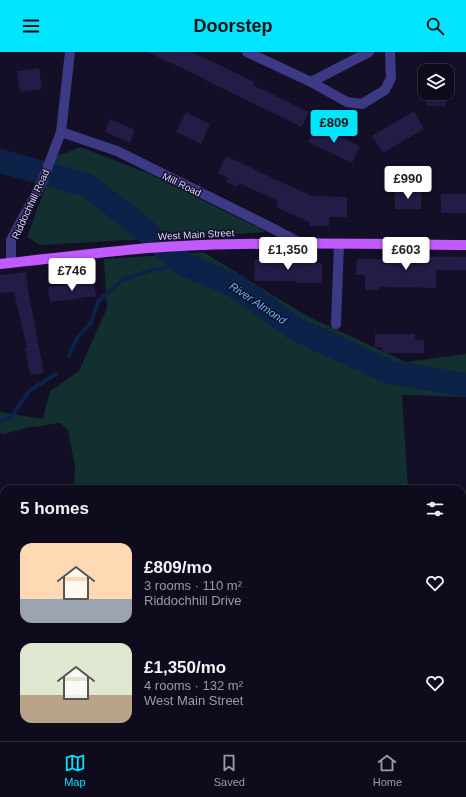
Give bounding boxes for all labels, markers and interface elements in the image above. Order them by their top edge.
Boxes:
icon: menu [20,15,42,37]
icon: search [424,15,446,37]
text: Doorstep [193,16,273,36]
map controls [418,64,454,100]
button: layers [418,64,454,100]
pin: £809 [310,110,358,144]
text: £809 [320,115,348,130]
pin: £990 [384,166,432,200]
street label: Riddochhill Road [9,168,51,241]
street label: Mill Road [161,170,203,199]
text: £990 [394,171,422,186]
street label: West Main Street [158,227,235,242]
pin: £1,350 [255,237,321,271]
pin: £603 [382,237,430,271]
text: £1,350 [268,242,308,257]
text: £603 [392,242,420,257]
pin: £746 [48,258,96,292]
text: £746 [58,263,86,278]
water label: River Almond [227,280,289,327]
icon: filters [424,498,446,520]
text: 5 homes [20,499,89,518]
text: £809/mo [144,558,212,577]
icon: home [52,559,100,607]
icon: heart [424,572,446,594]
text: 3 rooms · 110 m² [144,578,242,593]
text: Riddochhill Drive [144,593,242,608]
text: £1,350/mo [144,658,226,677]
icon: home [52,659,100,707]
icon: heart [424,672,446,694]
text: 4 rooms · 132 m² [144,678,243,693]
text: West Main Street [144,693,243,708]
tab: Map [64,752,86,788]
tab: Saved [214,752,245,788]
tab: Home [373,752,402,788]

